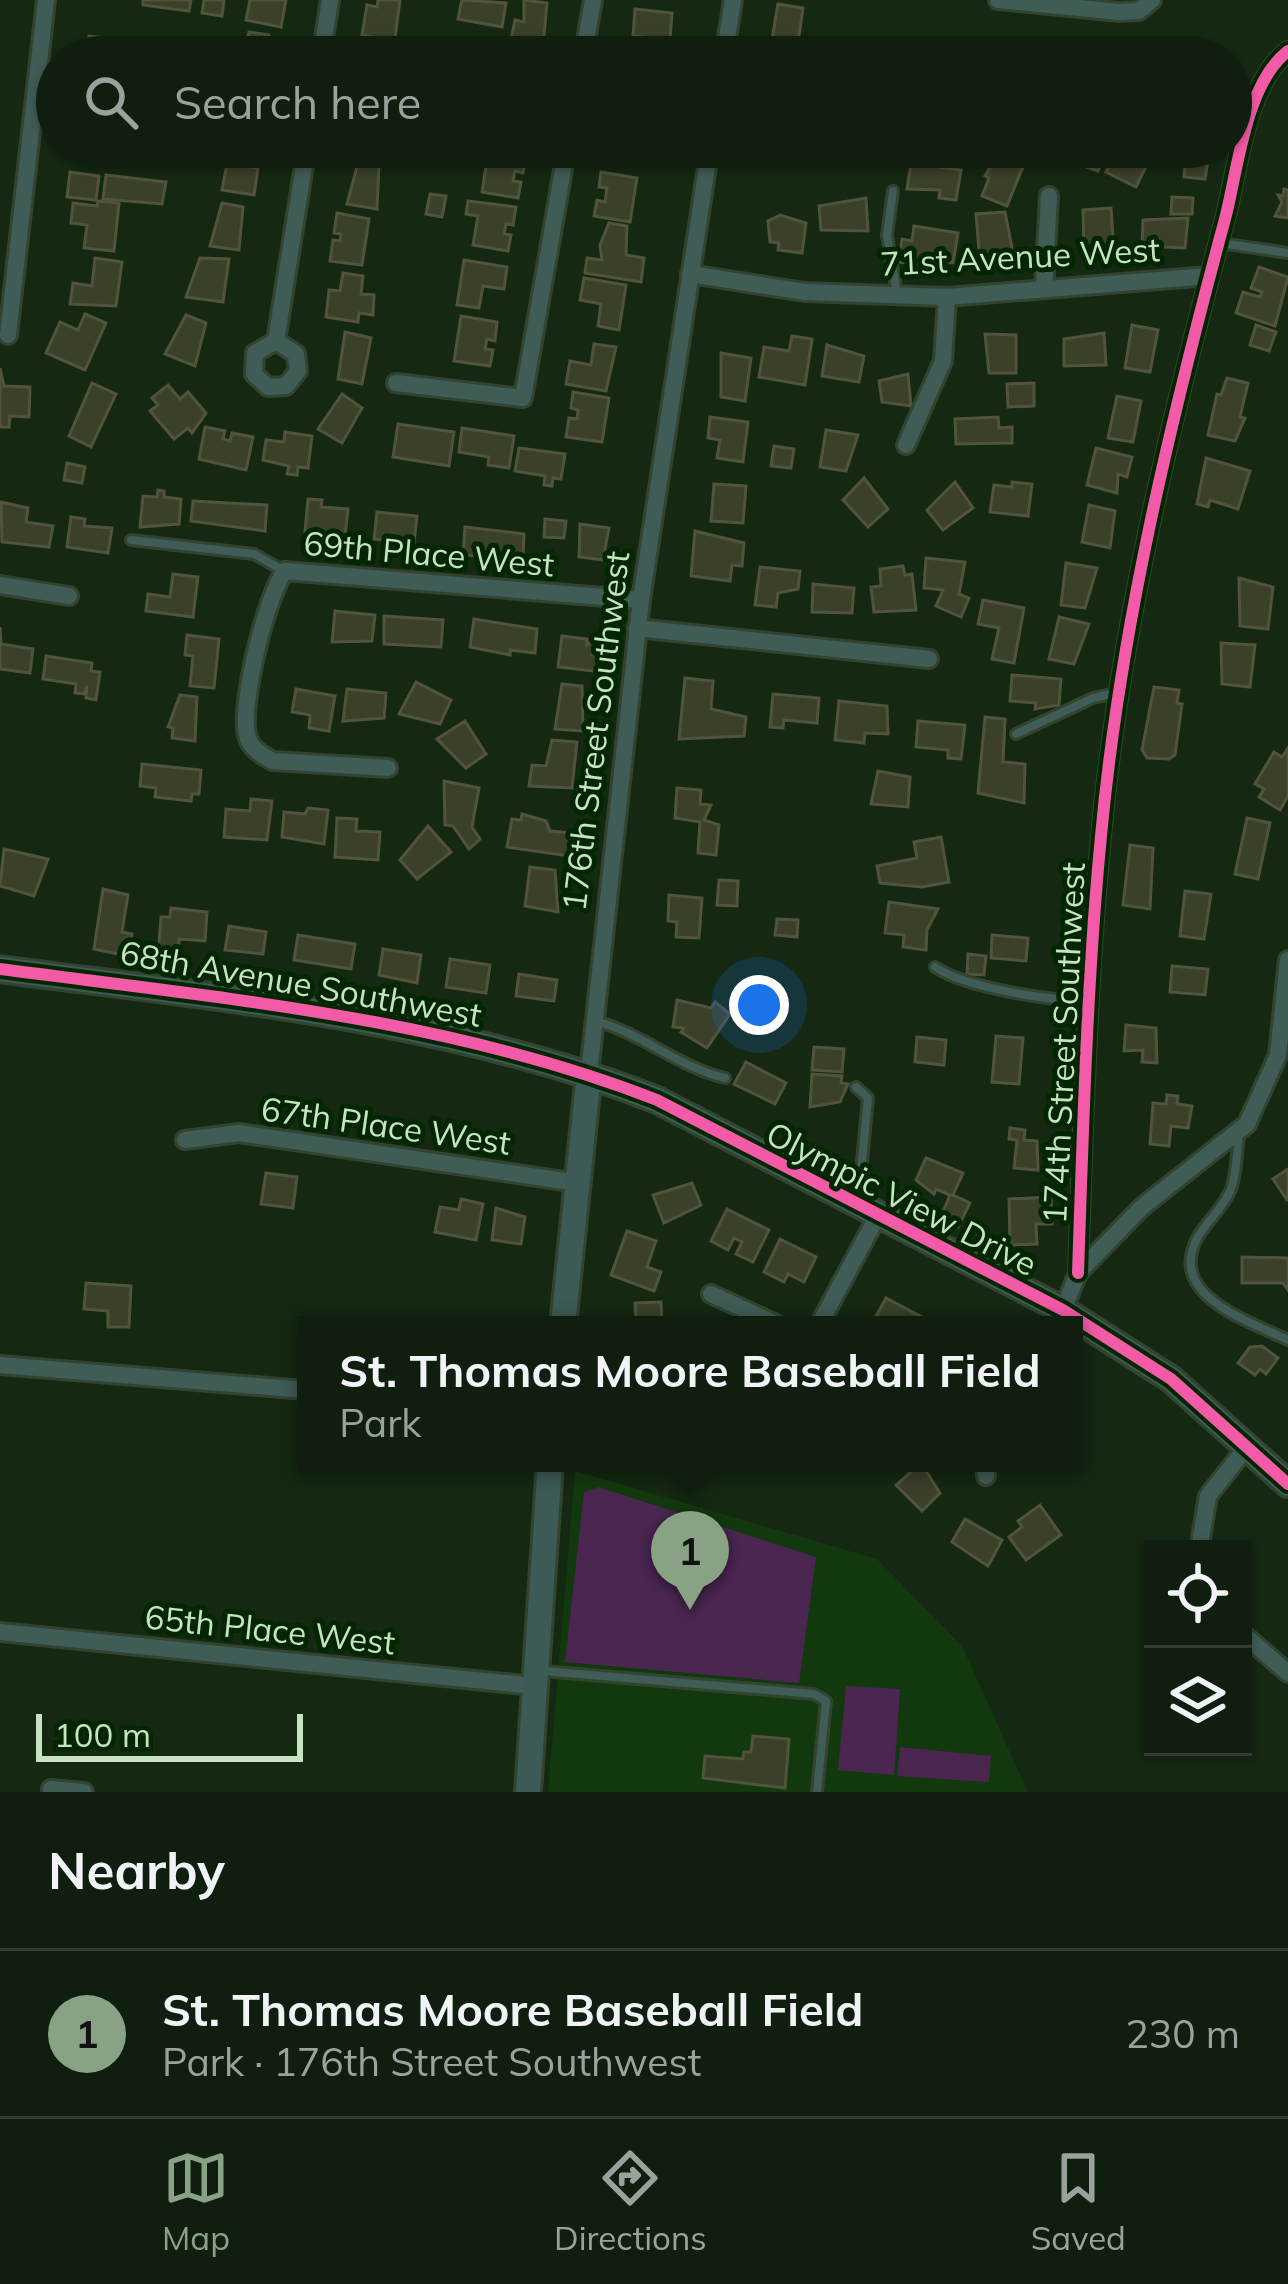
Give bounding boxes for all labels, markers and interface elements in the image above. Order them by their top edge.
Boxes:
search box [36,36,1252,168]
icon: search [78,69,144,135]
text: Search here [174,74,421,130]
street label: 71st Avenue West [879,228,1161,284]
street label: 69th Place West [302,522,556,584]
street label: 176th Street Southwest [553,549,637,913]
street label: 174th Street Southwest [1033,861,1093,1225]
street label: 68th Avenue Southwest [117,931,485,1035]
your location [729,975,789,1035]
street label: 67th Place West [259,1087,513,1163]
street label: Olympic View Drive [760,1112,1044,1284]
popup [297,1316,1083,1472]
text: St. Thomas Moore Baseball Field [339,1342,1041,1398]
text: Park [339,1398,421,1447]
pin: 1 [651,1511,729,1610]
map controls [1144,1540,1252,1756]
button: locate [1144,1540,1252,1648]
street label: 65th Place West [143,1595,397,1663]
button: layers [1144,1648,1252,1756]
scale bar [36,1708,303,1761]
text: 100 m [54,1714,151,1755]
text: Nearby [48,1838,225,1902]
text: St. Thomas Moore Baseball Field [162,1981,863,2037]
text: 1 [75,2009,99,2058]
text: 230 m [1125,2009,1240,2058]
text: Park · 176th Street Southwest [162,2037,701,2086]
tab: Map [162,2145,230,2258]
tab: Directions [554,2145,707,2258]
tab: Saved [1031,2145,1126,2258]

